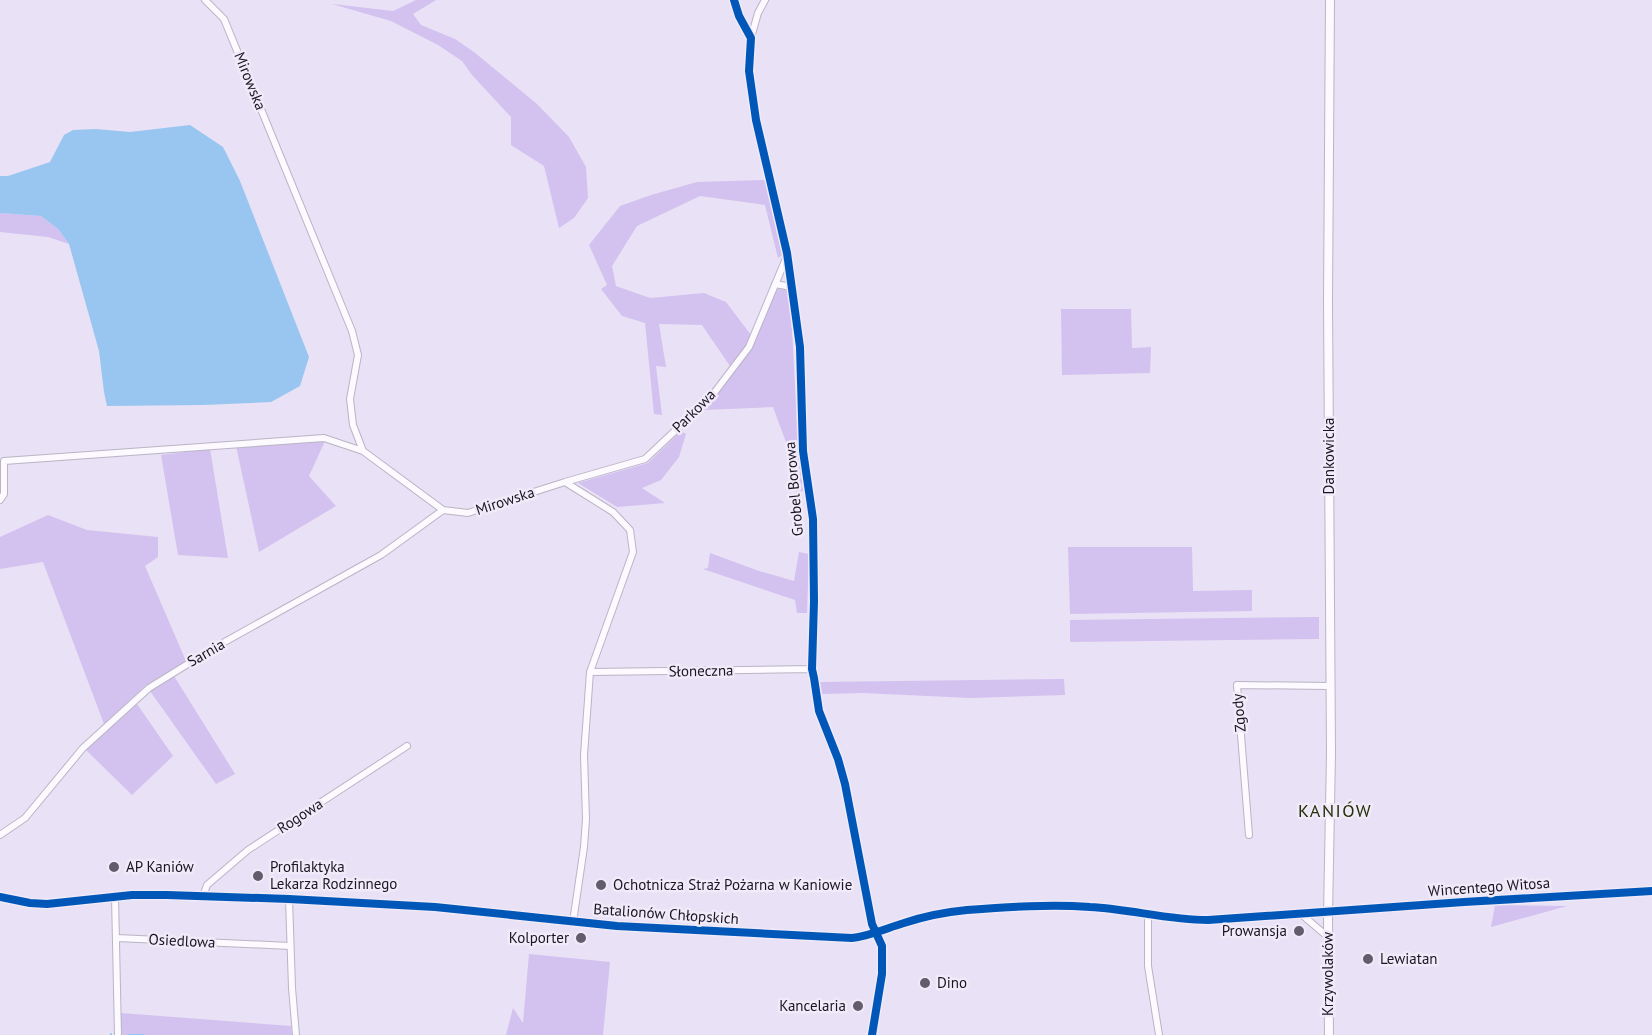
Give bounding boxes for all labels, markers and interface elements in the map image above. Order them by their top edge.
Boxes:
street label: Mirowska [230,49,271,113]
street label: Parkowa [668,385,719,436]
street label: Dankowicka [1319,418,1338,494]
street label: Grobel Borowa [780,441,807,537]
street label: Mirowska [473,482,537,519]
street label: Sarnia [184,634,228,671]
street label: Słoneczna [668,660,734,681]
street label: Zgody [1227,693,1250,733]
street label: Rogowa [273,794,326,837]
district label: KANIÓW [1298,799,1372,822]
place label: AP Kaniów [126,857,194,876]
place label: Profilaktyka Lekarza Rodzinnego [270,857,397,893]
marker: AP Kaniów [107,860,121,874]
marker: Profilaktyka Lekarza Rodzinnego [251,869,265,883]
street label: Wincentego Witosa [1427,873,1551,900]
place label: Ochotnicza Straż Pożarna w Kaniowie [613,875,852,894]
marker: Ochotnicza Straż Pożarna w Kaniowie [594,878,608,892]
street label: Batalionów Chłopskich [593,899,739,928]
place label: Prowansja [1222,921,1287,940]
marker: Prowansja [1292,924,1306,938]
place label: Kolporter [509,928,569,947]
street label: Osiedlowa [148,929,216,952]
marker: Kolporter [574,931,588,945]
street label: Krzywolaków [1318,932,1337,1016]
place label: Lewiatan [1380,949,1438,968]
marker: Lewiatan [1361,952,1375,966]
place label: Dino [937,973,967,992]
marker: Dino [918,976,932,990]
place label: Kancelaria [779,996,846,1015]
marker: Kancelaria [851,999,865,1013]

